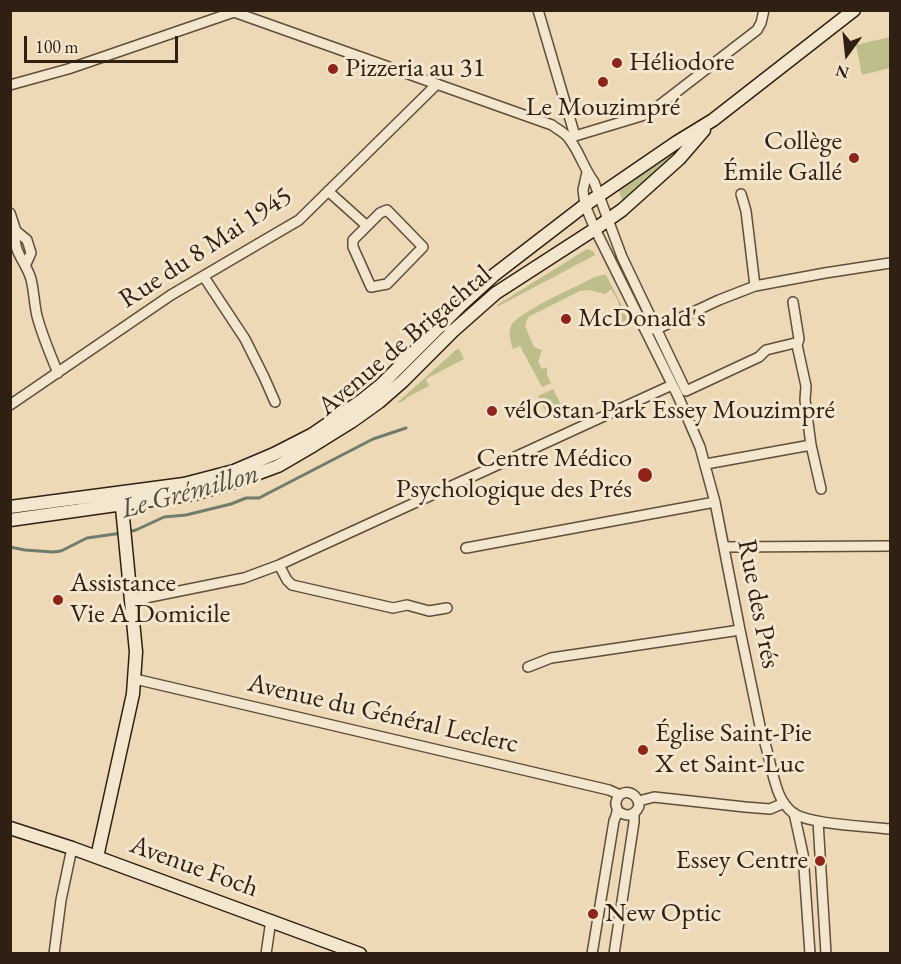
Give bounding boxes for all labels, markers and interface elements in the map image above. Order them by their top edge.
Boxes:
scale bar [27,24,182,62]
north arrow [817,24,877,84]
text: 100 m [35,35,79,58]
place label: Héliodore [629,47,734,79]
place label: Pizzeria au 31 [345,53,486,85]
marker: Héliodore [610,56,624,70]
text: N [833,60,851,84]
marker: Pizzeria au 31 [326,62,340,76]
marker: Le Mouzimpré [596,75,610,89]
place label: Le Mouzimpré [526,92,680,124]
place label: Collège Émile Gallé [723,126,842,189]
marker: Collège Émile Gallé [847,151,861,165]
street label: Rue du 8 Mai 1945 [114,180,298,316]
street label: Avenue de Brigachtal [311,259,499,423]
place label: McDonald's [578,303,706,335]
marker: McDonald's [559,312,573,326]
place label: vélOstan Park Essey Mouzimpré [504,395,835,427]
marker: vélOstan Park Essey Mouzimpré [485,404,499,418]
place label: Centre Médico Psychologique des Prés [396,443,632,506]
water label: Le Grémillon [117,457,263,527]
marker: Centre Médico Psychologique des Prés [636,466,654,484]
street label: Rue des Prés [730,537,786,671]
place label: Assistance Vie A Domicile [70,568,230,631]
marker: Assistance Vie A Domicile [51,593,65,607]
street label: Avenue du Général Leclerc [244,667,522,761]
place label: Église Saint-Pie X et Saint-Luc [655,718,812,781]
marker: Église Saint-Pie X et Saint-Luc [636,743,650,757]
street label: Avenue Foch [125,829,263,905]
place label: Essey Centre [676,845,808,877]
marker: Essey Centre [813,854,827,868]
place label: New Optic [605,898,722,930]
marker: New Optic [586,907,600,921]

